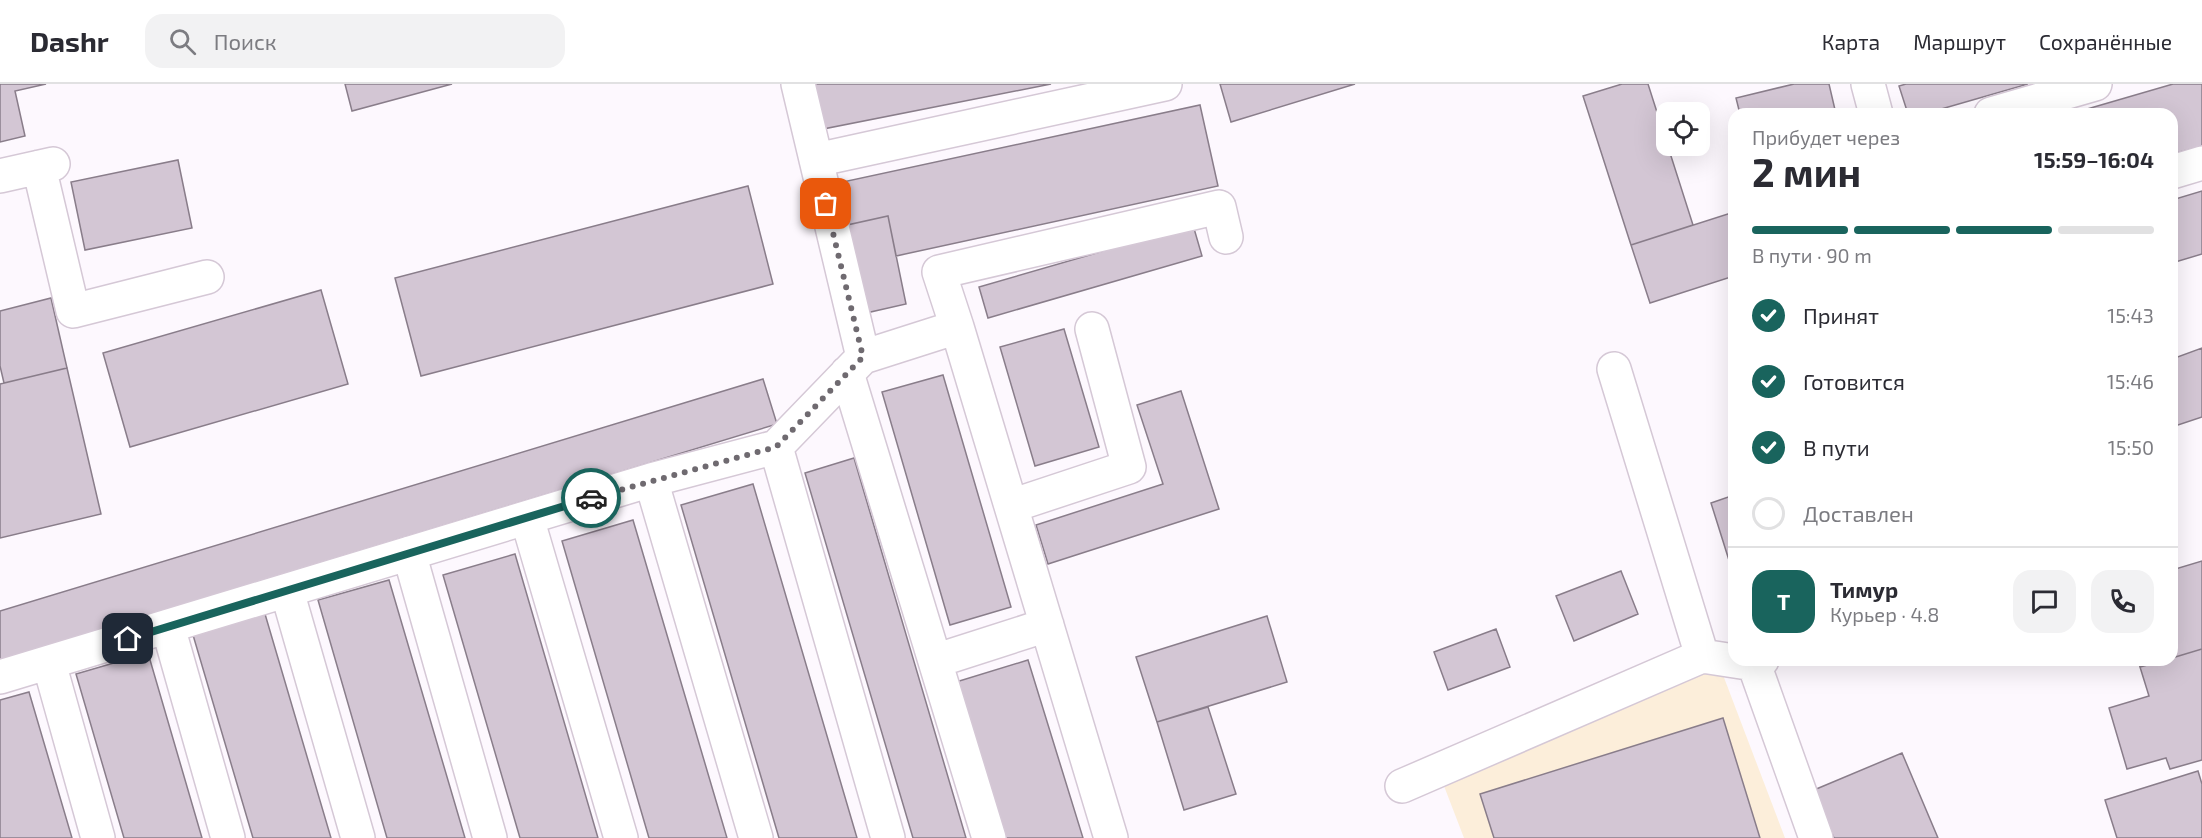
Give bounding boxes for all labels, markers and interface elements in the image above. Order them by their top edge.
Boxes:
search box [145,14,565,68]
text: Dashr [30,24,109,58]
icon: search [166,25,199,58]
text: Поиск [214,28,277,54]
text: Карта [1822,29,1880,54]
text: Маршрут [1913,29,2006,54]
text: Сохранённые [2039,29,2172,54]
map controls [1656,102,1710,156]
button: locate [1656,102,1710,156]
text: Прибудет через [1752,125,1900,149]
text: 15:59–16:04 [2034,146,2154,172]
text: 2 мин [1752,148,1861,195]
pin [800,178,851,229]
icon: bag [809,187,842,220]
text: В пути · 90 m [1752,243,1872,267]
icon: check [1752,299,1785,332]
text: Принят [1803,302,1879,328]
text: 15:43 [2107,303,2154,327]
icon: check [1752,365,1785,398]
text: Готовится [1803,368,1905,394]
text: 15:46 [2107,369,2154,393]
icon: check [1752,431,1785,464]
text: В пути [1803,434,1870,460]
text: 15:50 [2108,435,2154,459]
courier [561,468,621,528]
icon: car [575,482,608,515]
text: Доставлен [1803,500,1914,526]
button: chat [2013,570,2076,633]
button: phone [2091,570,2154,633]
text: Тимур [1830,576,1898,602]
text: Т [1777,588,1790,614]
text: Курьер · 4.8 [1830,602,1939,626]
pin [102,613,153,664]
icon: home [111,622,144,655]

